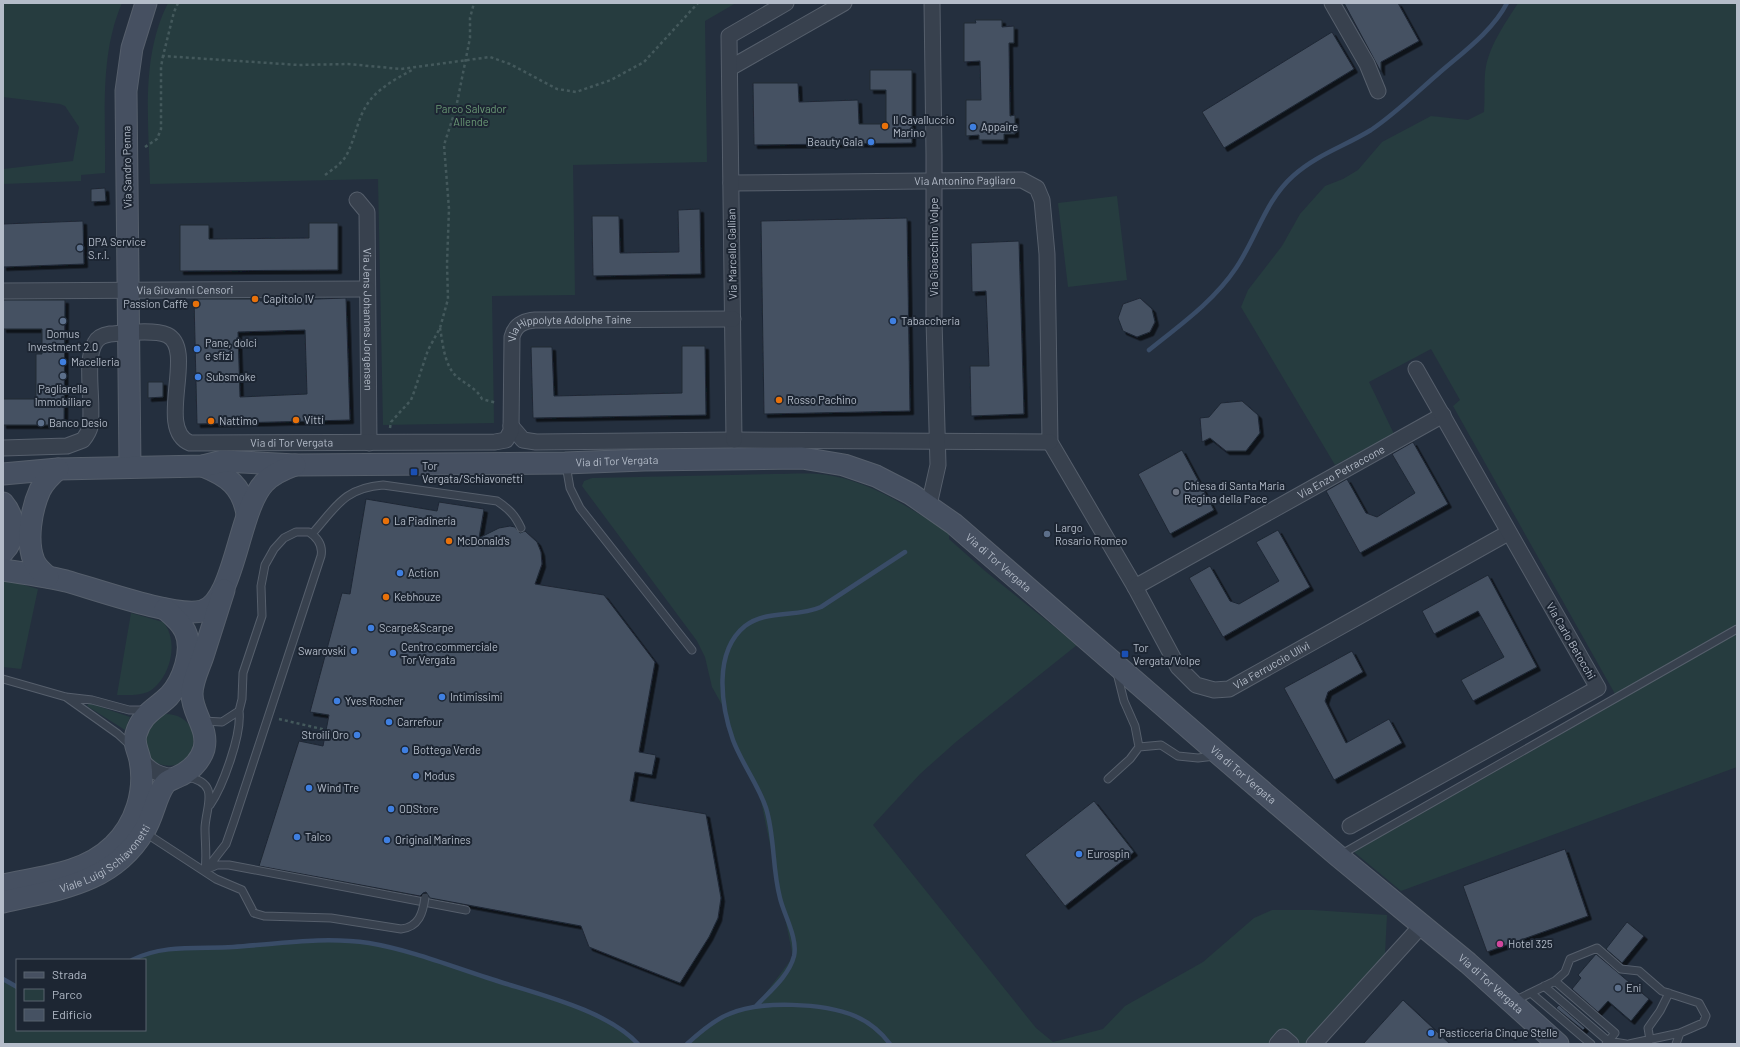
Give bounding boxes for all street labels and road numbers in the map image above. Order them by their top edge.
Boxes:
street label: Via Sandro Penna [119,126,134,209]
street label: Via Antonino Pagliaro [914,173,1016,187]
street label: Via Gioacchino Volpe [927,197,940,296]
street label: Via Marcello Gallian [724,208,739,300]
street label: Via Jens Johannes Jorgensen [361,248,376,391]
street label: Via Giovanni Censori [137,283,234,296]
street label: Via Hippolyte Adolphe Taine [505,313,632,342]
street label: Via di Tor Vergata [250,436,333,449]
street label: Via Enzo Petraccone [1295,442,1387,501]
street label: Via di Tor Vergata [575,453,658,469]
street label: Via di Tor Vergata [963,530,1034,594]
street label: Via Carlo Betocchi [1544,600,1599,682]
street label: Via Ferruccio Ulivi [1231,638,1312,691]
street label: Via di Tor Vergata [1208,743,1279,806]
street label: Viale Luigi Schiavonetti [58,822,153,895]
street label: Via di Tor Vergata [1456,951,1526,1016]

